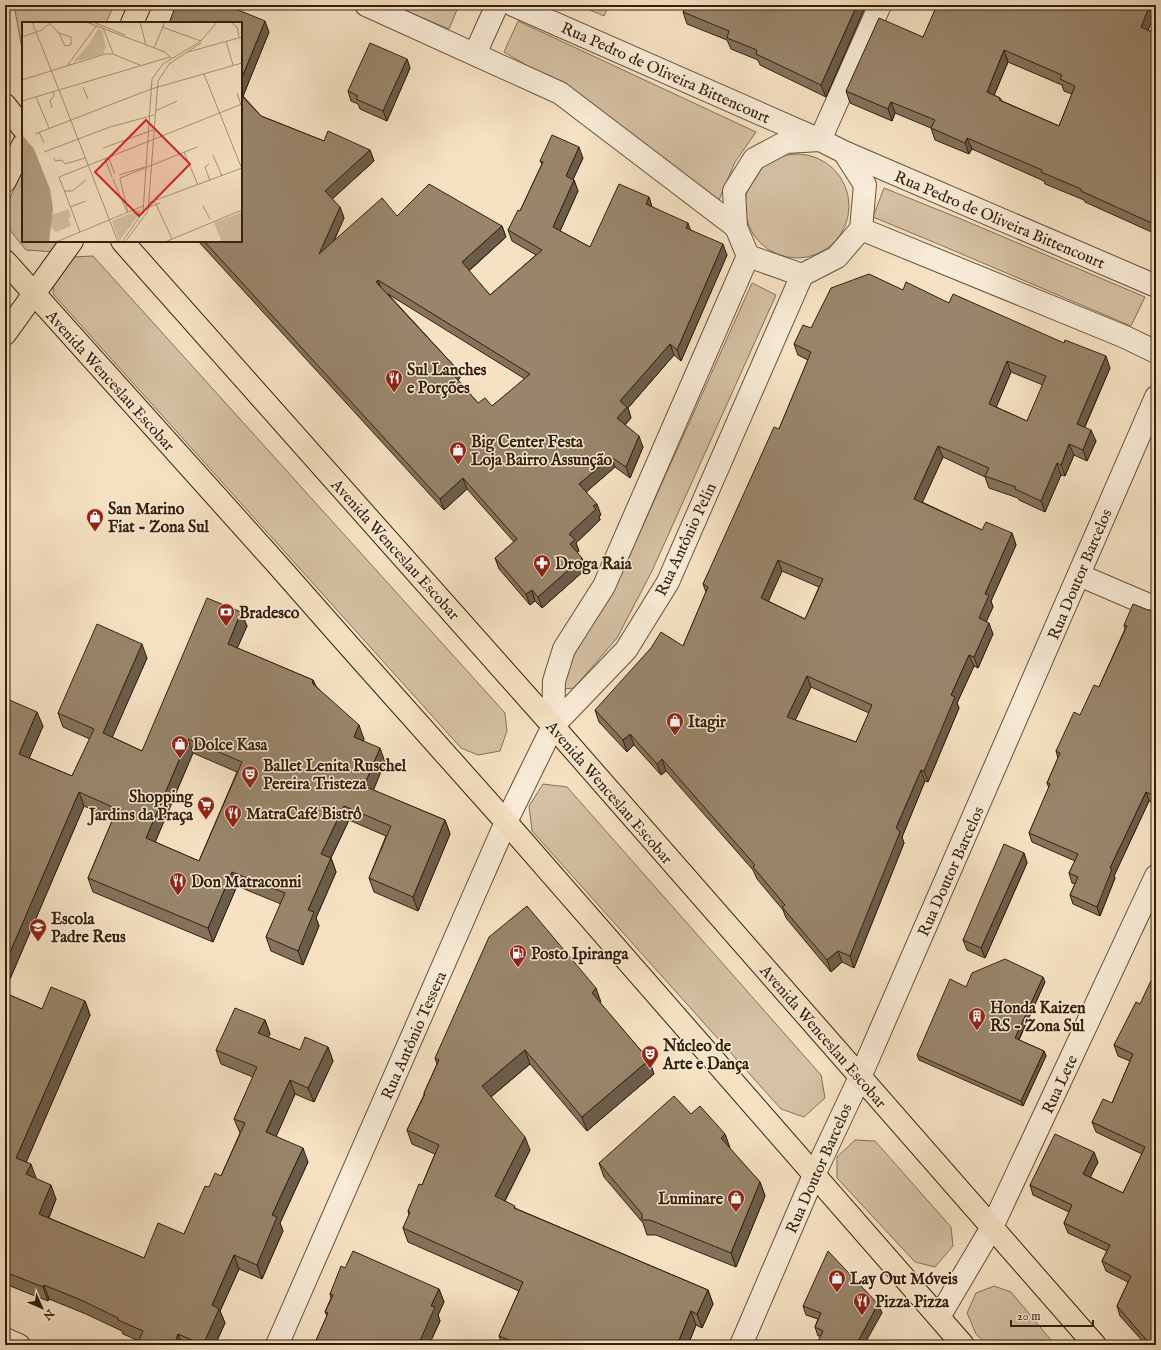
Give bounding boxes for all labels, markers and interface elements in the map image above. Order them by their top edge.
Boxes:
street label: Rua Pedro de Oliveira Bittencourt [558,19,773,129]
inset map [22,22,242,242]
street label: Rua Pedro de Oliveira Bittencourt [891,167,1108,275]
street label: Avenida Wenceslau Escobar [40,306,178,456]
place label: Sul Lanches e Porções [407,361,487,399]
restaurant icon: Sul Lanches e Porções [384,368,404,393]
place label: Big Center Festa Loja Bairro Assunção [471,433,613,471]
shop icon: Big Center Festa Loja Bairro Assunção [448,440,468,465]
street label: Avenida Wenceslau Escobar [325,475,463,625]
street label: Rua Antônio Pelin [652,480,722,600]
place label: San Marino Fiat - Zona Sul [108,500,209,538]
street label: Rua Doutor Barcelos [1044,506,1118,643]
shop icon: San Marino Fiat - Zona Sul [85,507,105,532]
pharmacy icon: Droga Raia [532,553,552,578]
place label: Droga Raia [555,555,633,575]
bank icon: Bradesco [216,602,236,627]
place label: Bradesco [239,604,300,624]
shop icon: Itagir [665,711,685,736]
place label: Itagir [688,713,726,733]
street label: Avenida Wenceslau Escobar [540,717,676,869]
shop icon: Dolce Kasa [170,734,190,759]
place label: Dolce Kasa [193,736,269,756]
place label: Ballet Lenita Ruschel Pereira Tristeza [263,757,407,795]
theatre icon: Ballet Lenita Ruschel Pereira Tristeza [240,764,260,789]
place label: Shopping Jardins da Praça [87,788,194,826]
supermarket icon: Shopping Jardins da Praça [196,795,216,820]
restaurant icon: MatraCafé Bistrô [223,803,243,828]
street label: Rua Doutor Barcelos [914,803,990,940]
place label: MatraCafé Bistrô [246,805,362,825]
restaurant icon: Don Matraconni [168,871,188,896]
place label: Don Matraconni [191,873,302,893]
place label: Escola Padre Reus [51,910,126,948]
school or university icon: Escola Padre Reus [28,917,48,942]
fuel station icon: Posto Ipiranga [508,943,528,968]
place label: Posto Ipiranga [531,945,629,965]
street label: Avenida Wenceslau Escobar [754,961,890,1113]
street label: Rua Antônio Tessera [378,969,452,1103]
place label: Honda Kaizen RS - Zona Sul [990,999,1086,1037]
building icon: Honda Kaizen RS - Zona Sul [967,1006,987,1031]
place label: Núcleo de Arte e Dança [662,1037,750,1075]
theatre icon: Núcleo de Arte e Dança [640,1044,660,1069]
street label: Rua Lete [1039,1052,1083,1117]
street label: Rua Doutor Barcelos [782,1100,858,1237]
shop icon: Luminare [726,1188,746,1213]
place label: Luminare [658,1190,724,1210]
shop icon: Lay Out Móveis [827,1268,847,1293]
place label: Lay Out Móveis [850,1270,958,1290]
north arrow [22,1288,62,1328]
restaurant icon: Pizza Pizza [852,1291,872,1316]
place label: Pizza Pizza [875,1293,950,1313]
scale bar [1011,1302,1093,1328]
text: N [40,1305,57,1323]
text: 20 m [1017,1309,1040,1324]

